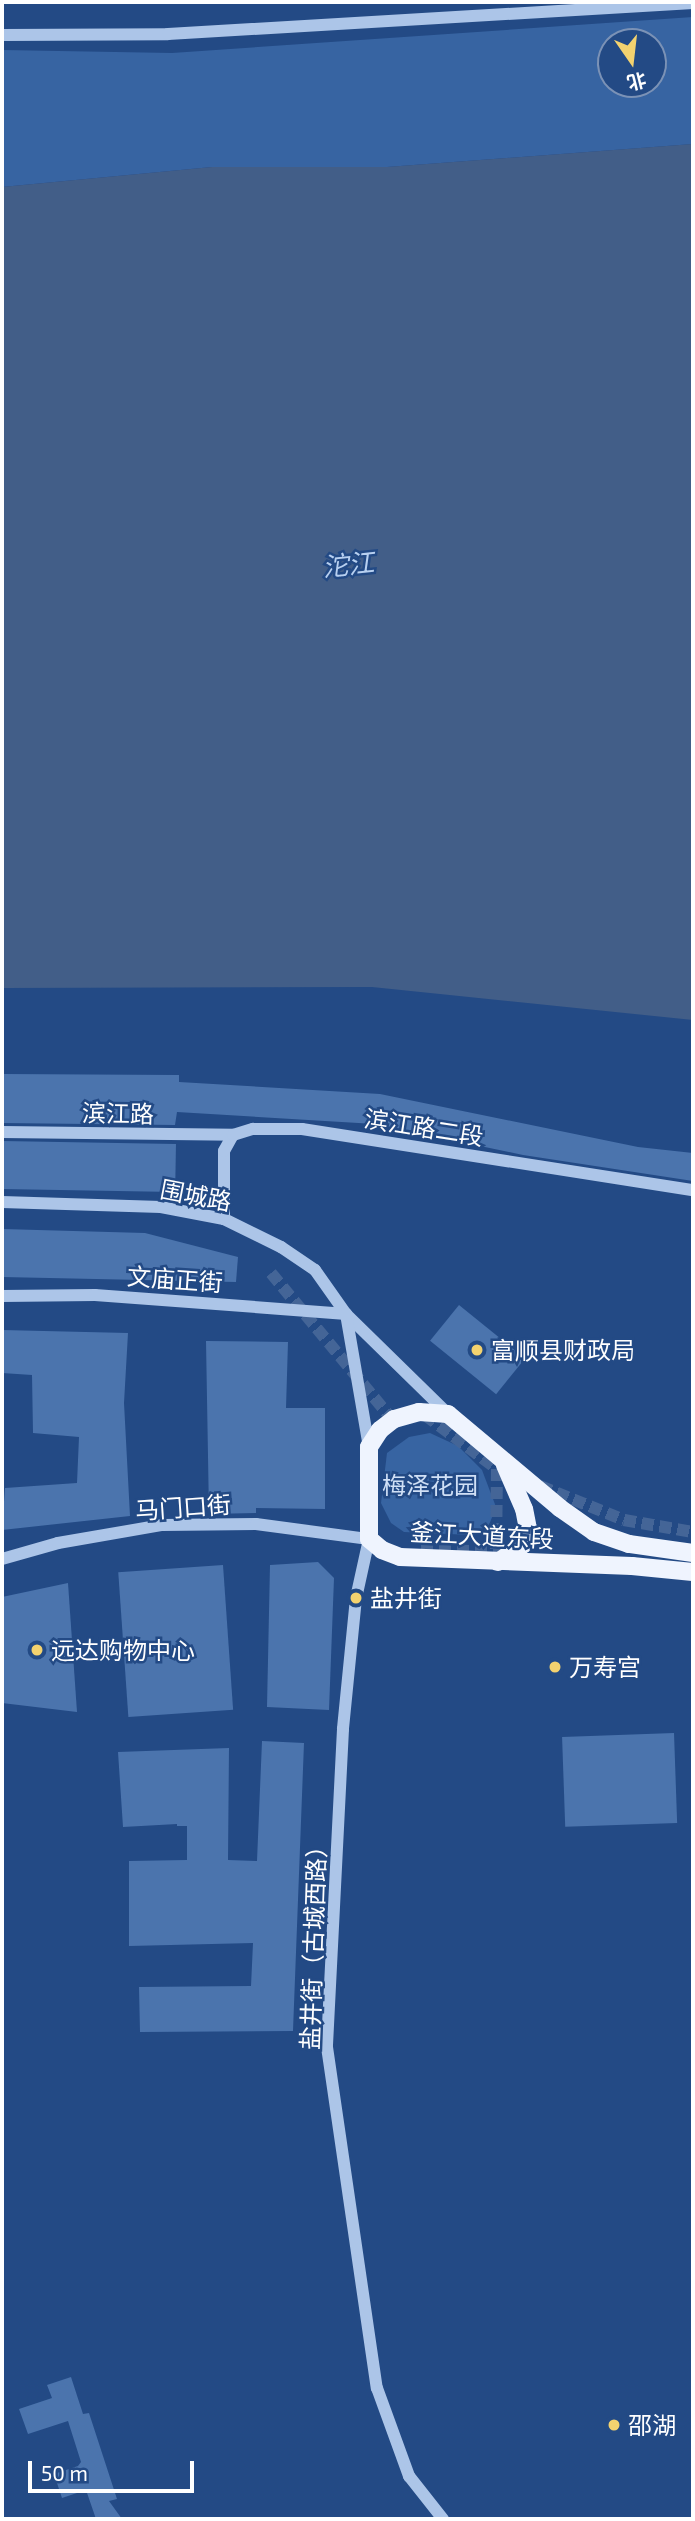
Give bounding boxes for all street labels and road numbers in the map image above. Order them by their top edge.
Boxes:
street label: 滨江路 [82,1098,154,1128]
street label: 滨江路二段 [362,1103,486,1151]
street label: 围城路 [158,1174,234,1216]
street label: 文庙正街 [126,1261,224,1297]
street label: 马门口街 [134,1489,232,1525]
street label: 釜江大道东段 [409,1517,555,1553]
street label: 盐井街（古城西路） [295,1834,331,2050]

